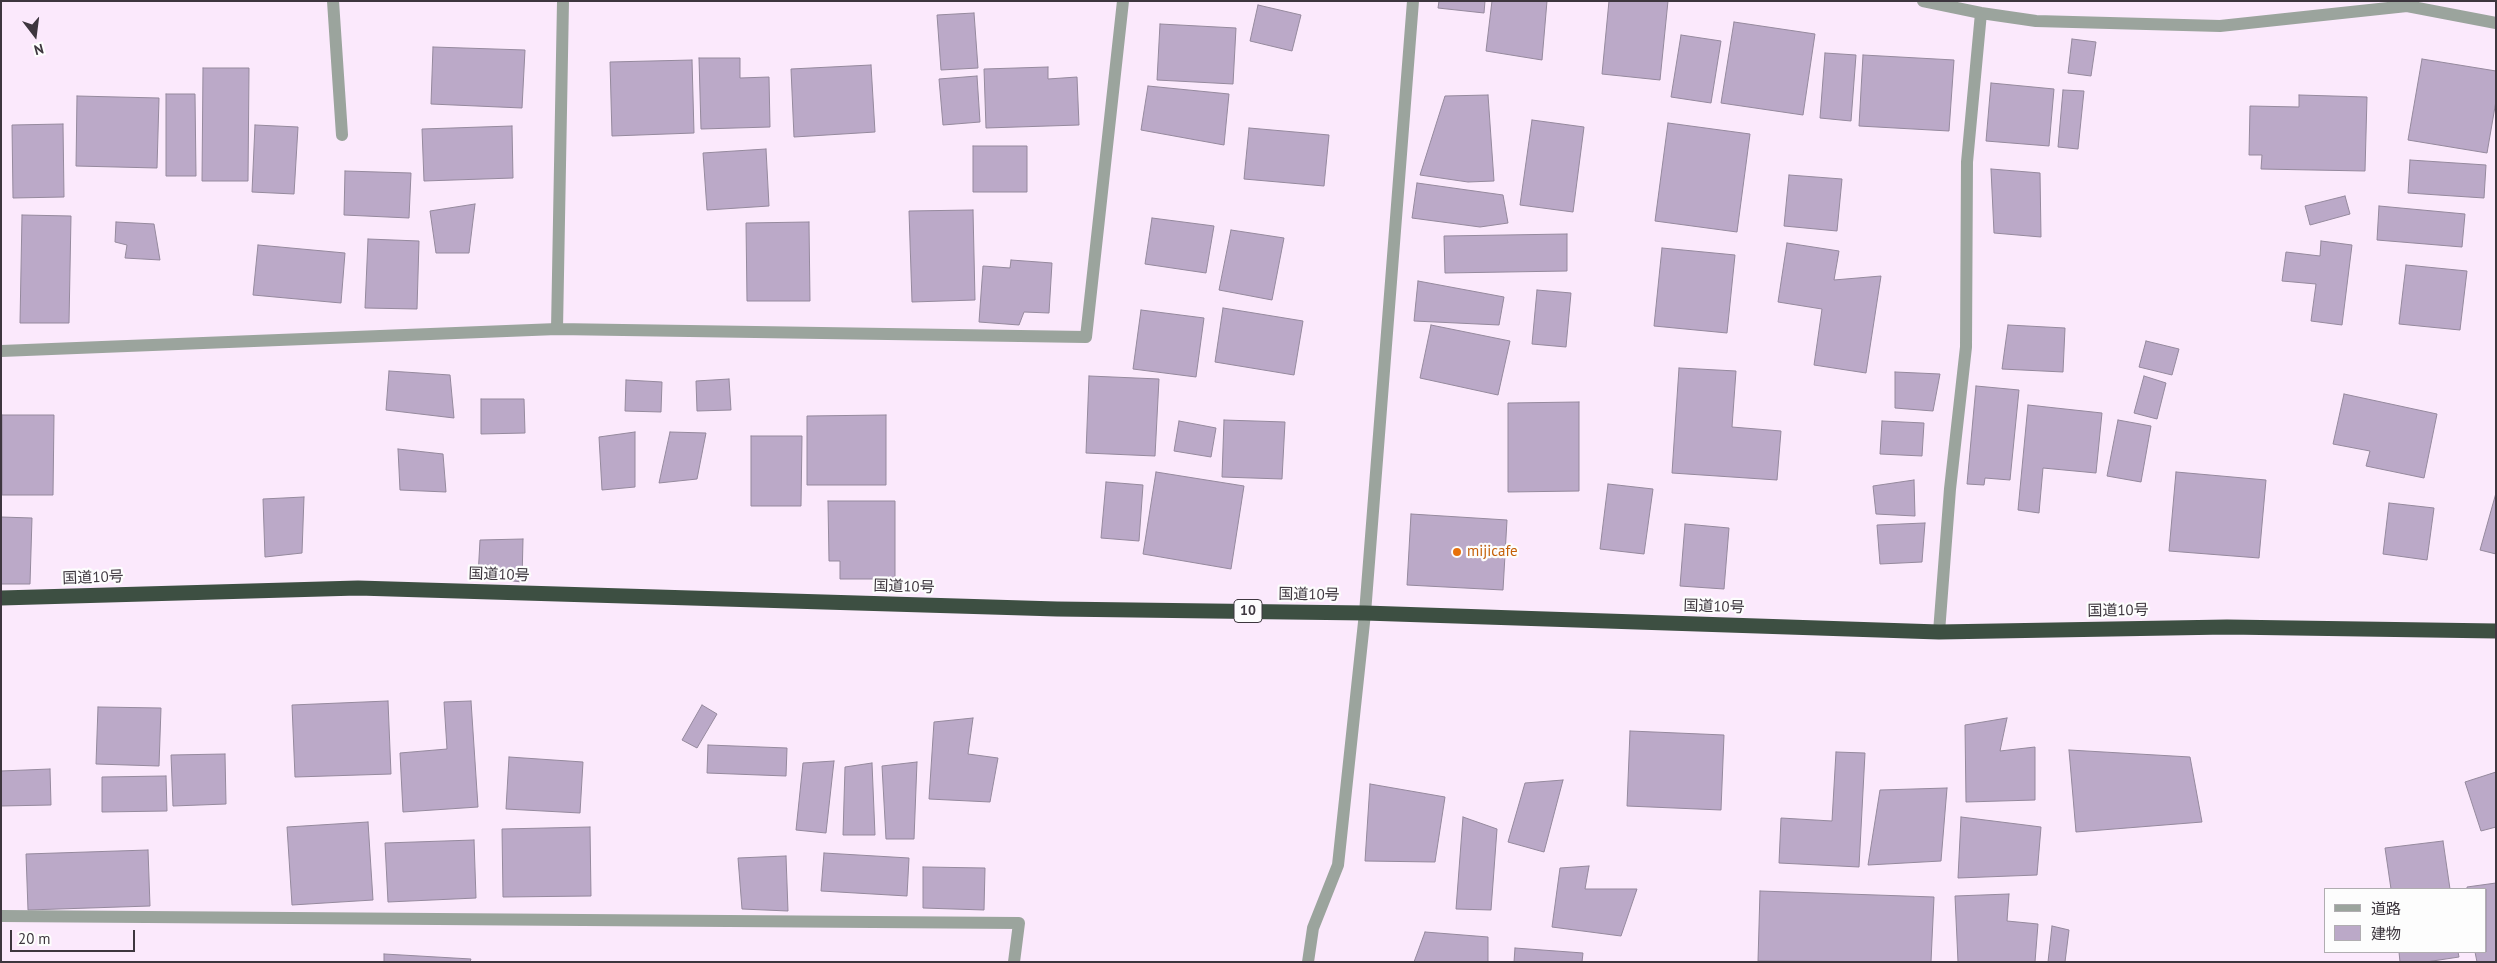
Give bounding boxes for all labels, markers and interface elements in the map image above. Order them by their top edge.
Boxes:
north arrow [10,10,60,60]
text: N [32,40,46,59]
place label: mijicafe [1467,543,1518,561]
marker: mijicafe [1451,546,1463,558]
street label: 国道10号 [468,565,530,585]
street label: 国道10号 [62,568,124,588]
street label: 国道10号 [873,577,935,597]
street label: 国道10号 [1278,585,1340,605]
street label: 国道10号 [1683,597,1745,617]
road number: 10 [1234,600,1262,622]
street label: 国道10号 [2087,601,2149,621]
legend [2324,888,2487,953]
text: 道路 [2371,899,2401,918]
scale bar [12,920,138,952]
text: 建物 [2371,924,2401,943]
text: 20 m [18,929,51,948]

